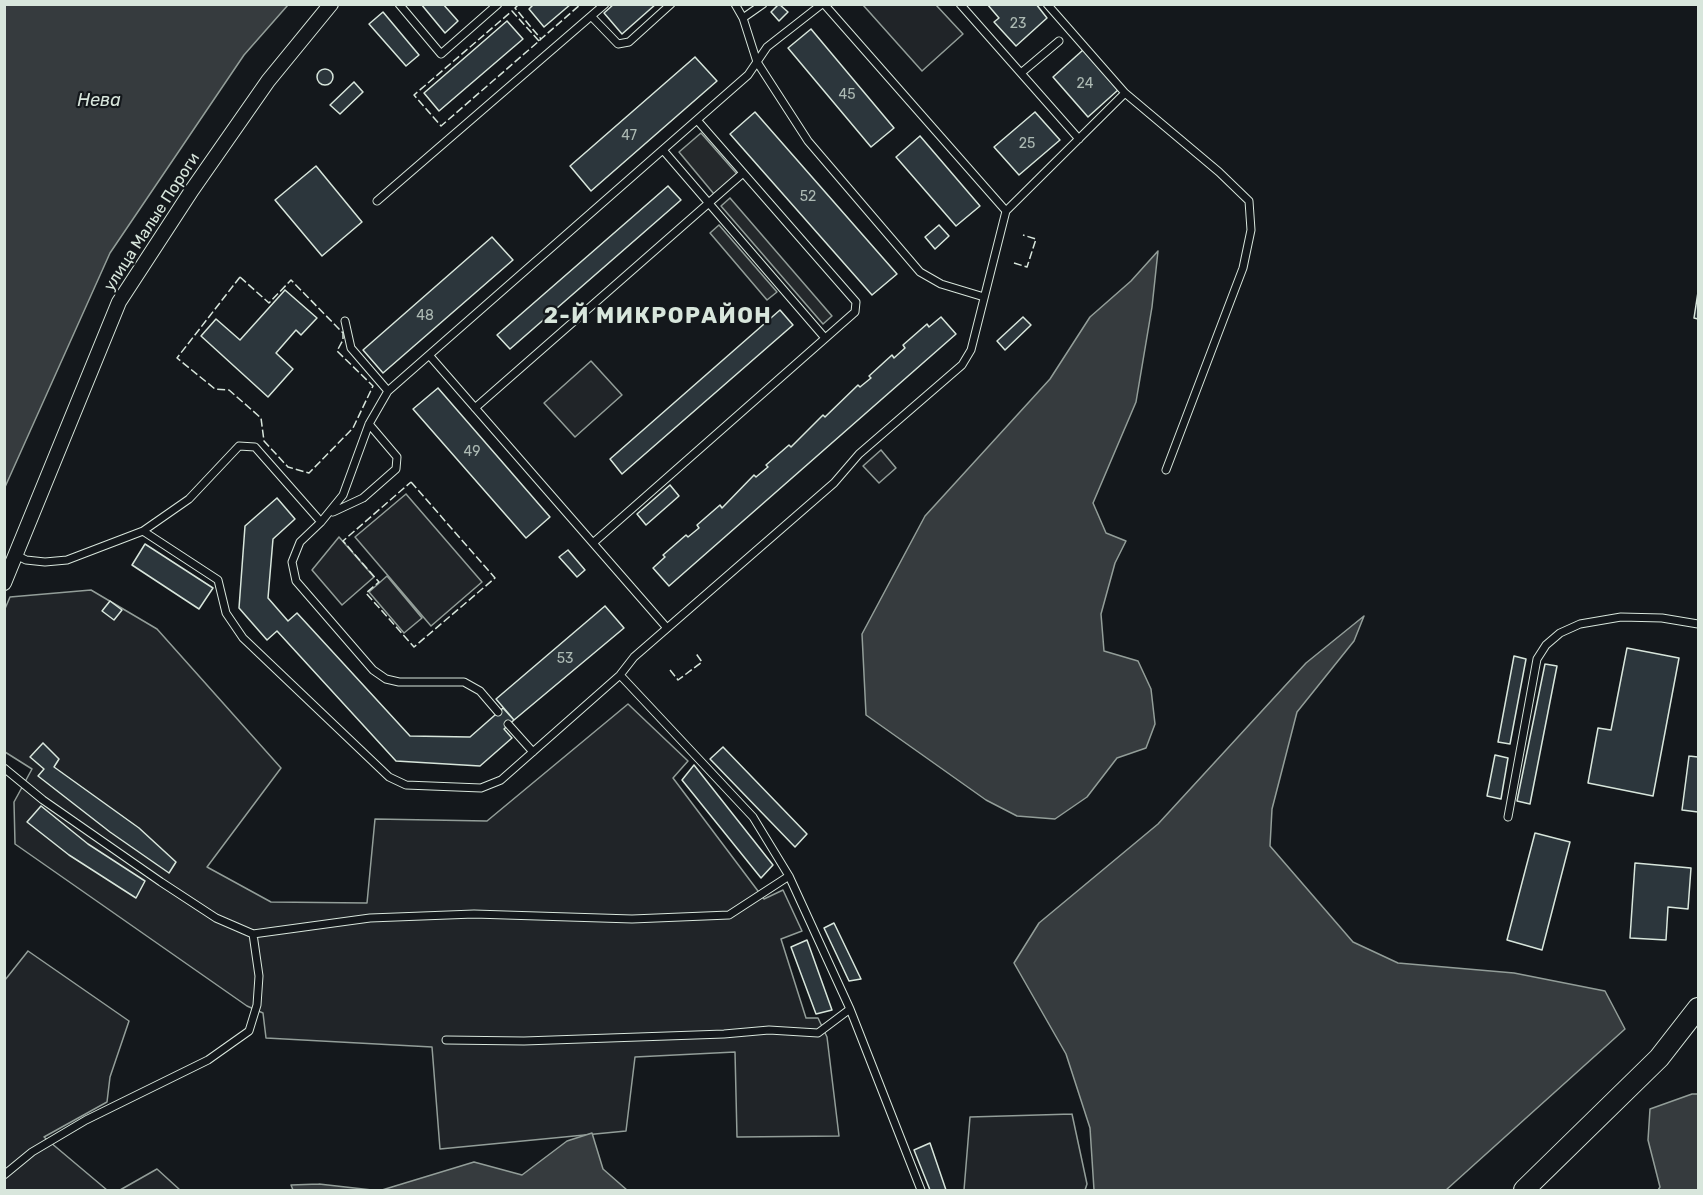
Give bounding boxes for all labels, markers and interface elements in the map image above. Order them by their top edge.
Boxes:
house number: 23 [1010,16,1026,32]
house number: 24 [1077,76,1093,92]
house number: 45 [838,87,856,103]
water label: Нева [77,90,121,112]
house number: 47 [621,128,637,144]
house number: 25 [1019,136,1035,152]
street label: улица Малые Пороги [100,149,204,295]
house number: 52 [800,189,816,205]
district label: 2-Й МИКРОРАЙОН [544,304,772,330]
house number: 48 [416,308,434,324]
house number: 49 [464,444,480,460]
house number: 53 [557,651,573,667]

